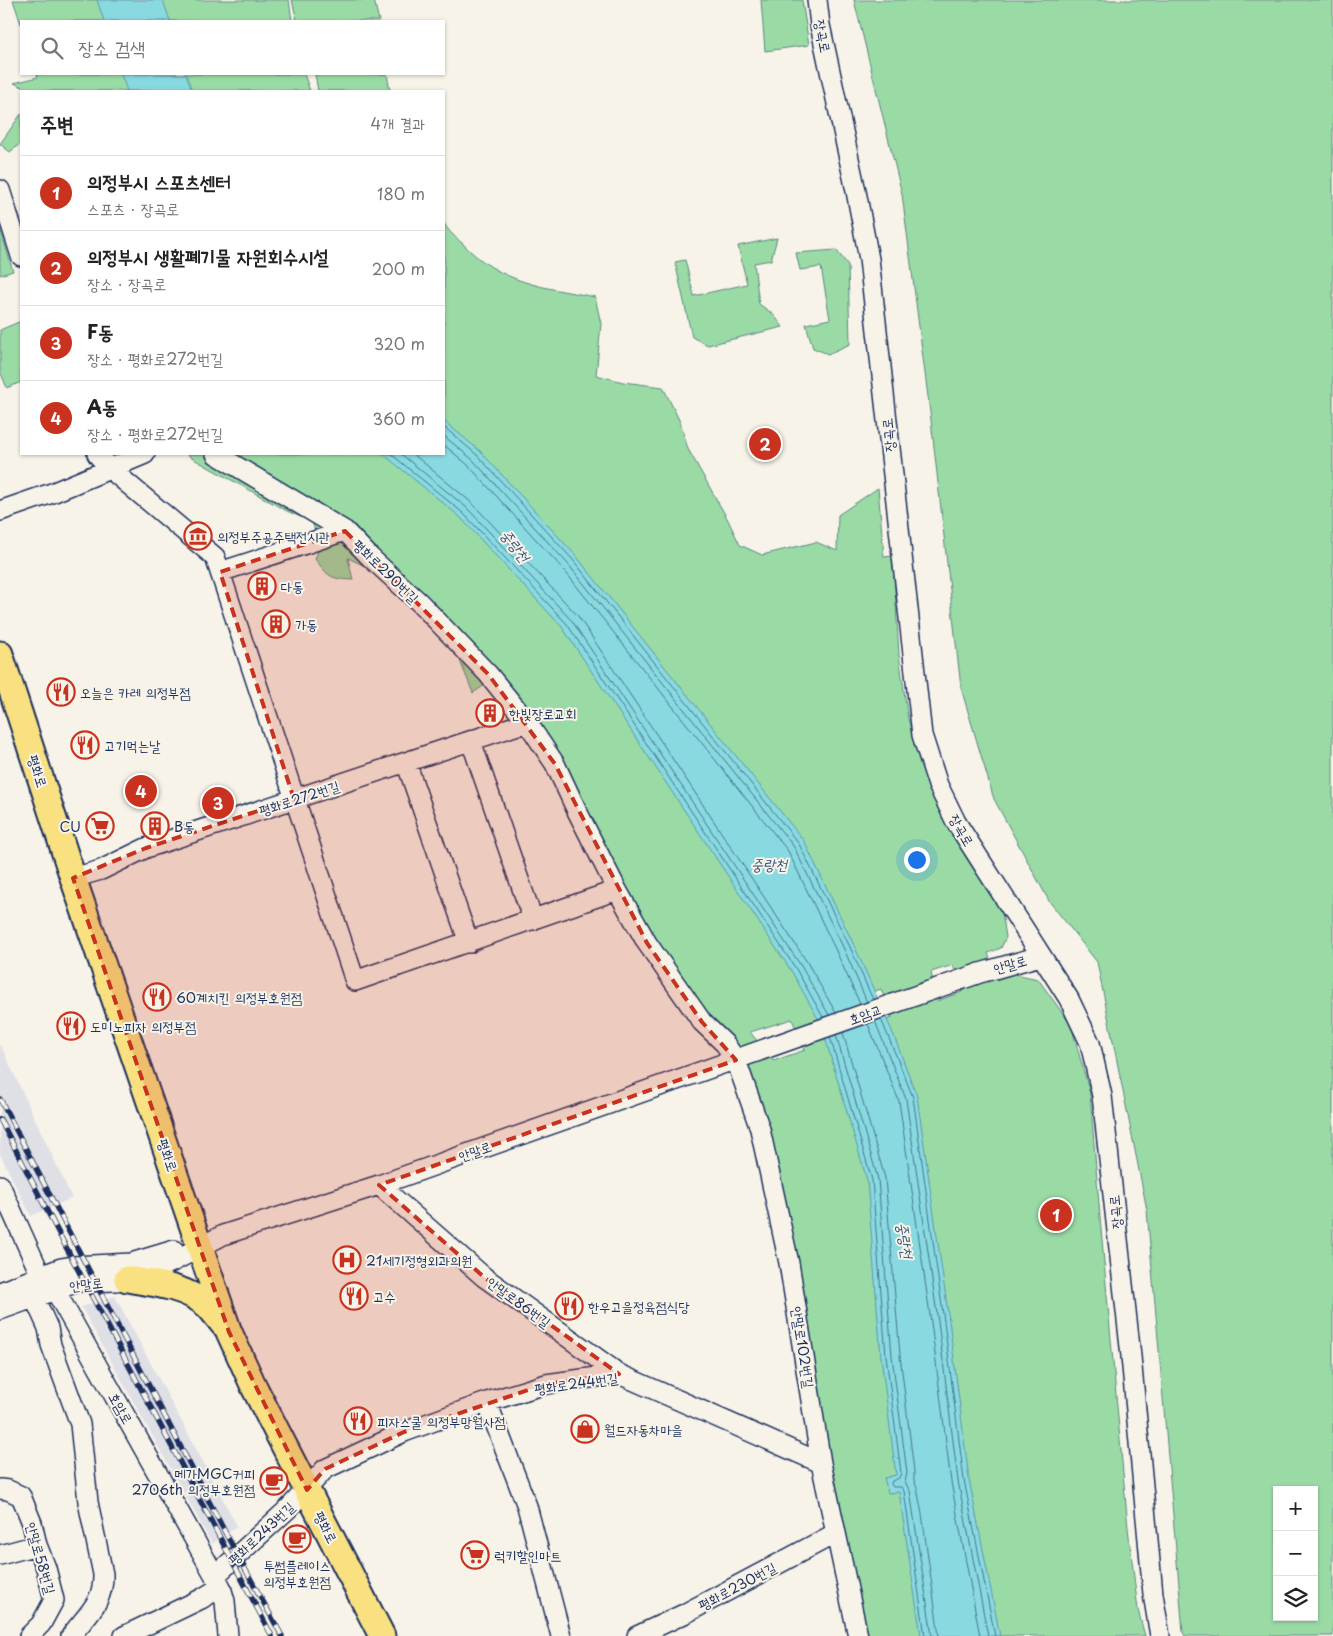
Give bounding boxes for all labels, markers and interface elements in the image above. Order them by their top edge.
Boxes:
street label: 장곡로 [809,17,837,55]
search box [20,20,445,75]
text: 장소 검색 [78,33,145,61]
icon: search [38,34,66,62]
text: 주변 [40,107,74,139]
text: 4개 결과 [371,111,425,135]
text: 의정부시 스포츠센터 [87,167,231,195]
text: 1 [52,181,60,205]
text: 180 m [377,181,425,205]
text: 스포츠 · 장곡로 [87,196,179,220]
text: 의정부시 생활폐기물 자원회수시설 [87,242,329,270]
text: 2 [50,256,62,280]
text: 200 m [372,256,425,280]
text: 장소 · 장곡로 [87,271,166,295]
text: F동 [87,317,113,345]
text: 3 [51,331,61,355]
text: 320 m [374,331,425,355]
text: 장소 · 평화로272번길 [87,346,223,370]
text: A동 [87,392,117,420]
text: 4 [51,406,61,430]
text: 360 m [373,406,425,430]
street label: 장곡로 [876,417,900,453]
text: 장소 · 평화로272번길 [87,421,223,445]
pin: 2 [749,425,781,463]
museum icon: 의정부주공주택전시관 [183,521,213,551]
water label: 중랑천 [496,524,537,568]
place label: 의정부주공주택전시관 [217,526,330,547]
street label: 평화로290번길 [348,534,424,608]
building icon: 다동 [247,571,277,601]
place label: 다동 [281,576,304,597]
building icon: 가동 [261,609,291,639]
place label: 가동 [295,614,318,635]
restaurant icon: 오늘은 카레 의정부점 [46,677,76,707]
place label: 오늘은 카레 의정부점 [80,682,191,703]
building icon: 한빛장로교회 [475,698,505,728]
place label: 한빛장로교회 [509,703,577,724]
restaurant icon: 고기먹는날 [70,730,100,760]
place label: 고기먹는날 [104,735,161,756]
street label: 평화로 [23,752,53,790]
pin: 4 [125,772,157,810]
street label: 평화로272번길 [256,775,343,821]
pin: 3 [202,784,234,822]
street label: 장곡로 [944,810,980,850]
supermarket icon: CU [85,811,115,841]
building icon: B동 [140,811,170,841]
place label: CU [60,816,81,837]
place label: B동 [174,816,195,837]
your location [904,847,930,873]
water label: 중랑천 [751,852,789,875]
street label: 안말로 [991,949,1029,979]
restaurant icon: 60계치킨 의정부호원점 [142,982,172,1012]
place label: 60계치킨 의정부호원점 [176,987,302,1008]
street label: 호암교 [846,998,884,1030]
restaurant icon: 도미노피자 의정부점 [56,1011,86,1041]
place label: 도미노피자 의정부점 [90,1016,196,1037]
street label: 평화로 [153,1136,183,1174]
street label: 안말로 [456,1136,494,1166]
street label: 장곡로 [1103,1194,1127,1230]
pin: 1 [1040,1196,1072,1234]
water label: 중랑천 [892,1220,920,1262]
hospital icon: 21세기정형외과의원 [332,1245,362,1275]
place label: 21세기정형외과의원 [366,1250,472,1271]
street label: 안말로 [68,1272,104,1296]
street label: 안말로86번길 [483,1272,556,1333]
restaurant icon: 고수 [339,1281,369,1311]
place label: 고수 [373,1286,396,1307]
restaurant icon: 한우고을정육점식당 [554,1291,584,1321]
place label: 한우고을정육점식당 [588,1296,690,1317]
street label: 안말로102번길 [786,1305,820,1390]
street label: 평화로244번길 [533,1367,620,1399]
street label: 호암로 [104,1388,138,1428]
restaurant icon: 피자스쿨 의정부망월사점 [343,1406,373,1436]
place label: 피자스쿨 의정부망월사점 [377,1411,505,1432]
shop icon: 월드자동차마을 [570,1414,600,1444]
place label: 월드자동차마을 [604,1419,683,1440]
place label: 메가MGC커피 2706th 의정부호원점 [132,1463,255,1500]
cafe icon: 메가MGC커피 2706th 의정부호원점 [259,1466,289,1496]
map controls [1273,1486,1318,1621]
button: + [1273,1486,1318,1531]
street label: 평화로243번길 [223,1496,299,1569]
street label: 평화로 [309,1507,343,1547]
street label: 안말로58번길 [21,1519,62,1597]
cafe icon: 투썸플레이스 의정부호원점 [282,1524,312,1554]
button: − [1273,1531,1318,1576]
supermarket icon: 럭키할인마트 [460,1540,490,1570]
place label: 럭키할인마트 [494,1545,562,1566]
place label: 투썸플레이스 의정부호원점 [263,1555,331,1592]
street label: 평화로230번길 [694,1556,780,1615]
button: layers [1273,1576,1318,1621]

